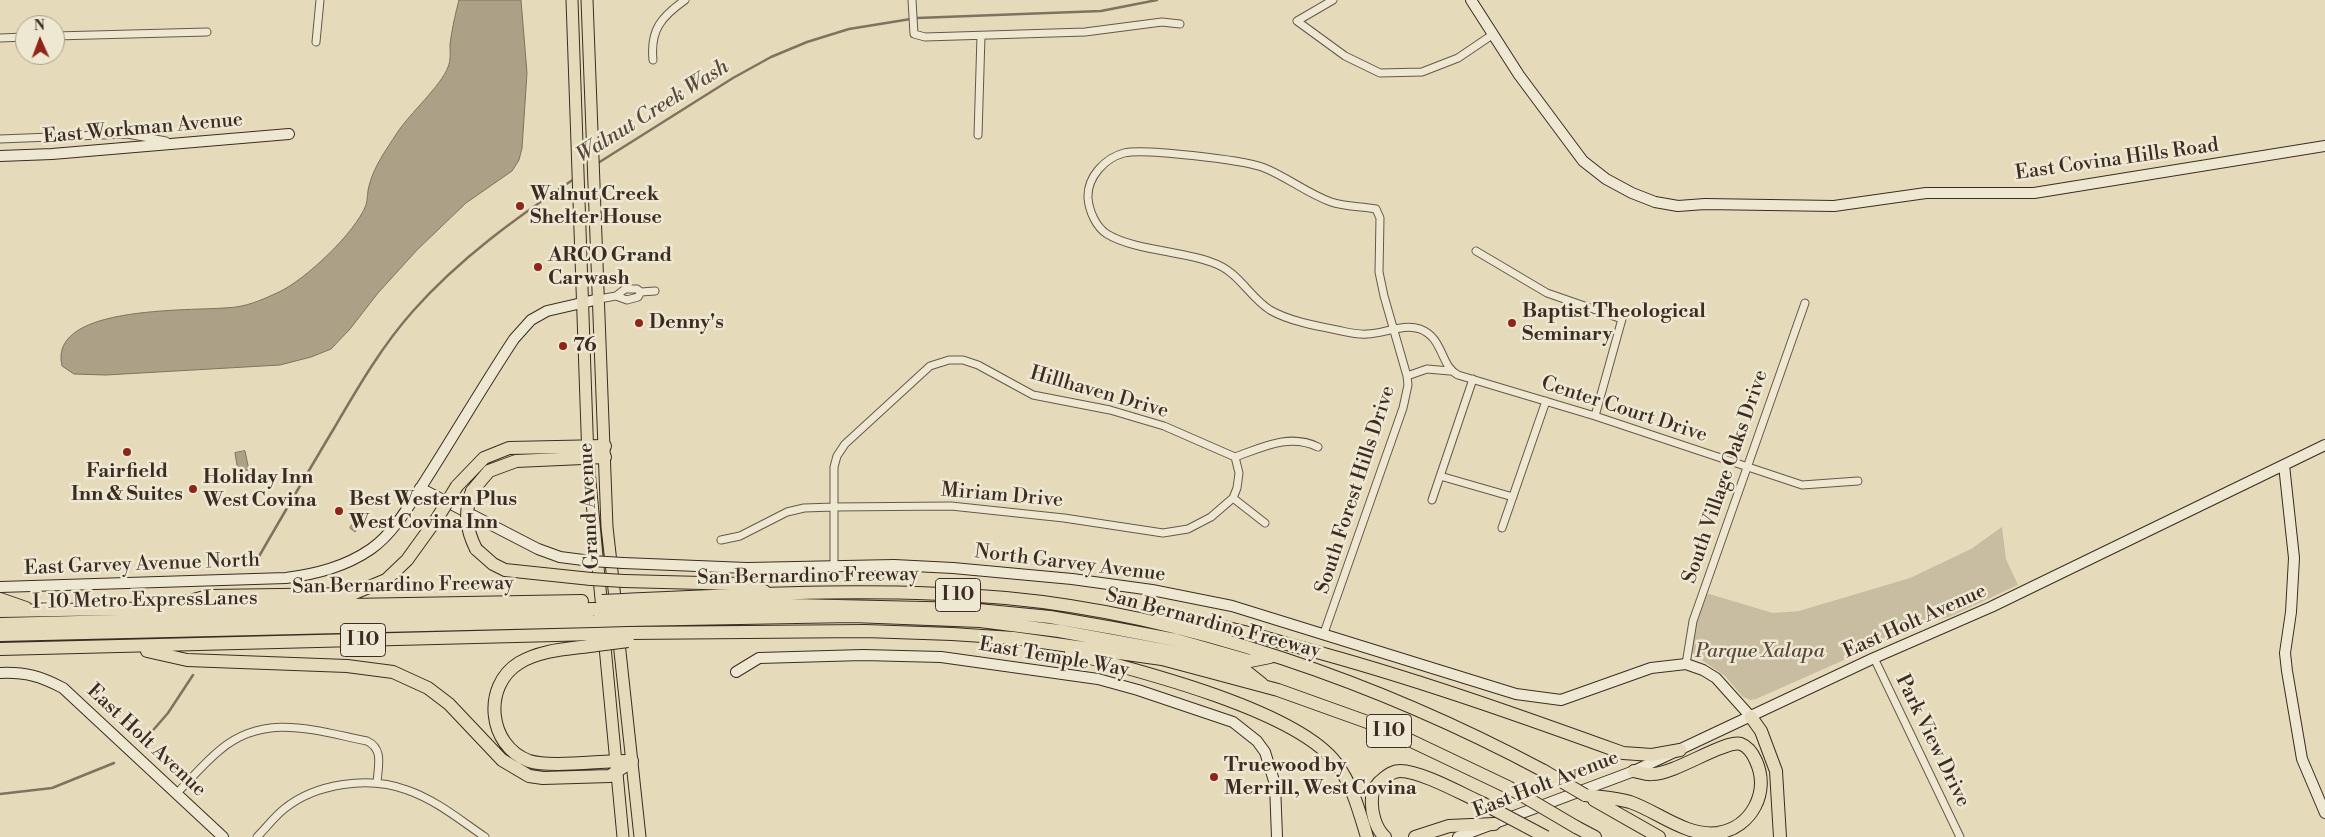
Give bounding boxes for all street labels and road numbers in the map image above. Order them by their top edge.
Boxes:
street label: East Workman Avenue [42,108,244,150]
street label: East Covina Hills Road [2014,134,2220,186]
street label: Hillhaven Drive [1027,362,1171,424]
street label: South Village Oaks Drive [1678,367,1774,587]
street label: Center Court Drive [1538,372,1710,448]
street label: South Forest Hills Drive [1311,383,1401,597]
street label: Grand Avenue [575,442,605,570]
street label: Miriam Drive [940,479,1064,513]
street label: North Garvey Avenue [973,540,1167,588]
street label: East Garvey Avenue North [24,549,260,581]
street label: San Bernardino Freeway [697,563,919,591]
street label: San Bernardino Freeway [292,572,514,600]
road number: I 10 [936,578,980,612]
street label: East Holt Avenue [1840,580,1990,664]
street label: San Bernardino Freeway [1103,584,1323,664]
street label: I-10 Metro ExpressLanes [32,587,258,615]
road number: I 10 [340,624,386,656]
street label: East Temple Way [977,633,1131,683]
street label: Park View Drive [1890,671,1974,811]
street label: East Holt Avenue [81,680,211,802]
road number: I 10 [1366,714,1412,748]
street label: East Holt Avenue [1470,746,1622,824]

